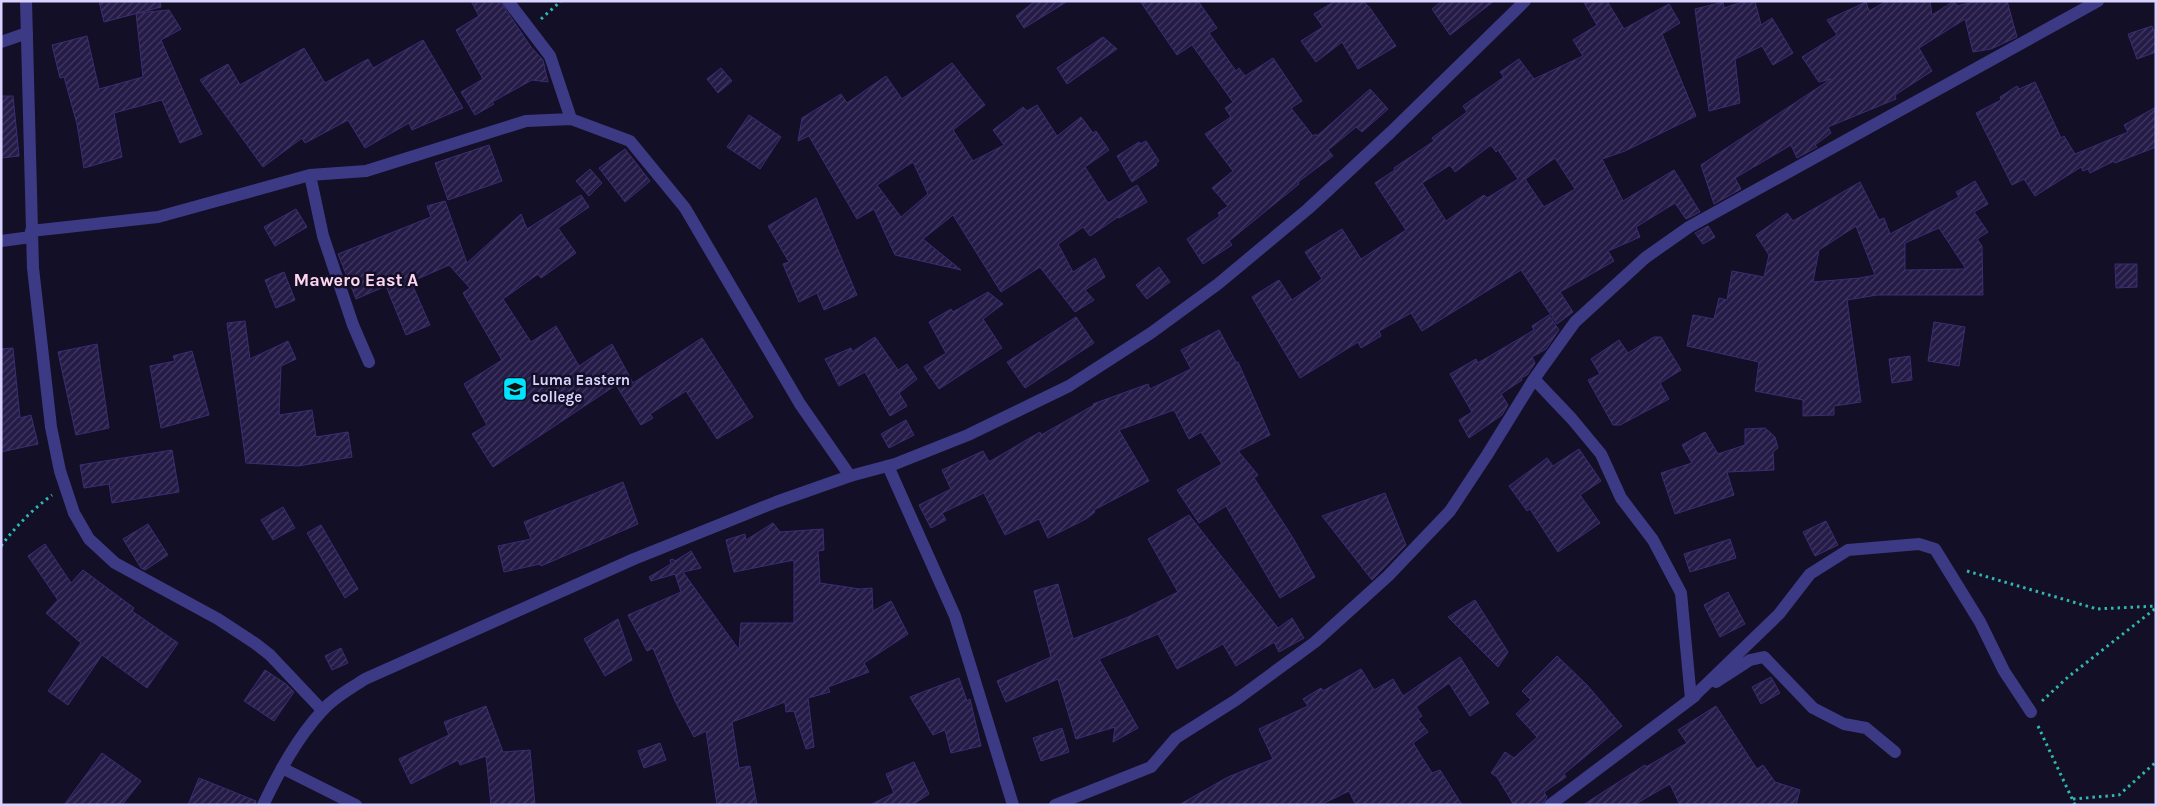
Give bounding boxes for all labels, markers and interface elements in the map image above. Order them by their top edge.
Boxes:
district label: Mawero East A [294,269,418,291]
place label: Luma Eastern college [532,371,630,406]
school or university icon: Luma Eastern college [502,376,528,402]

